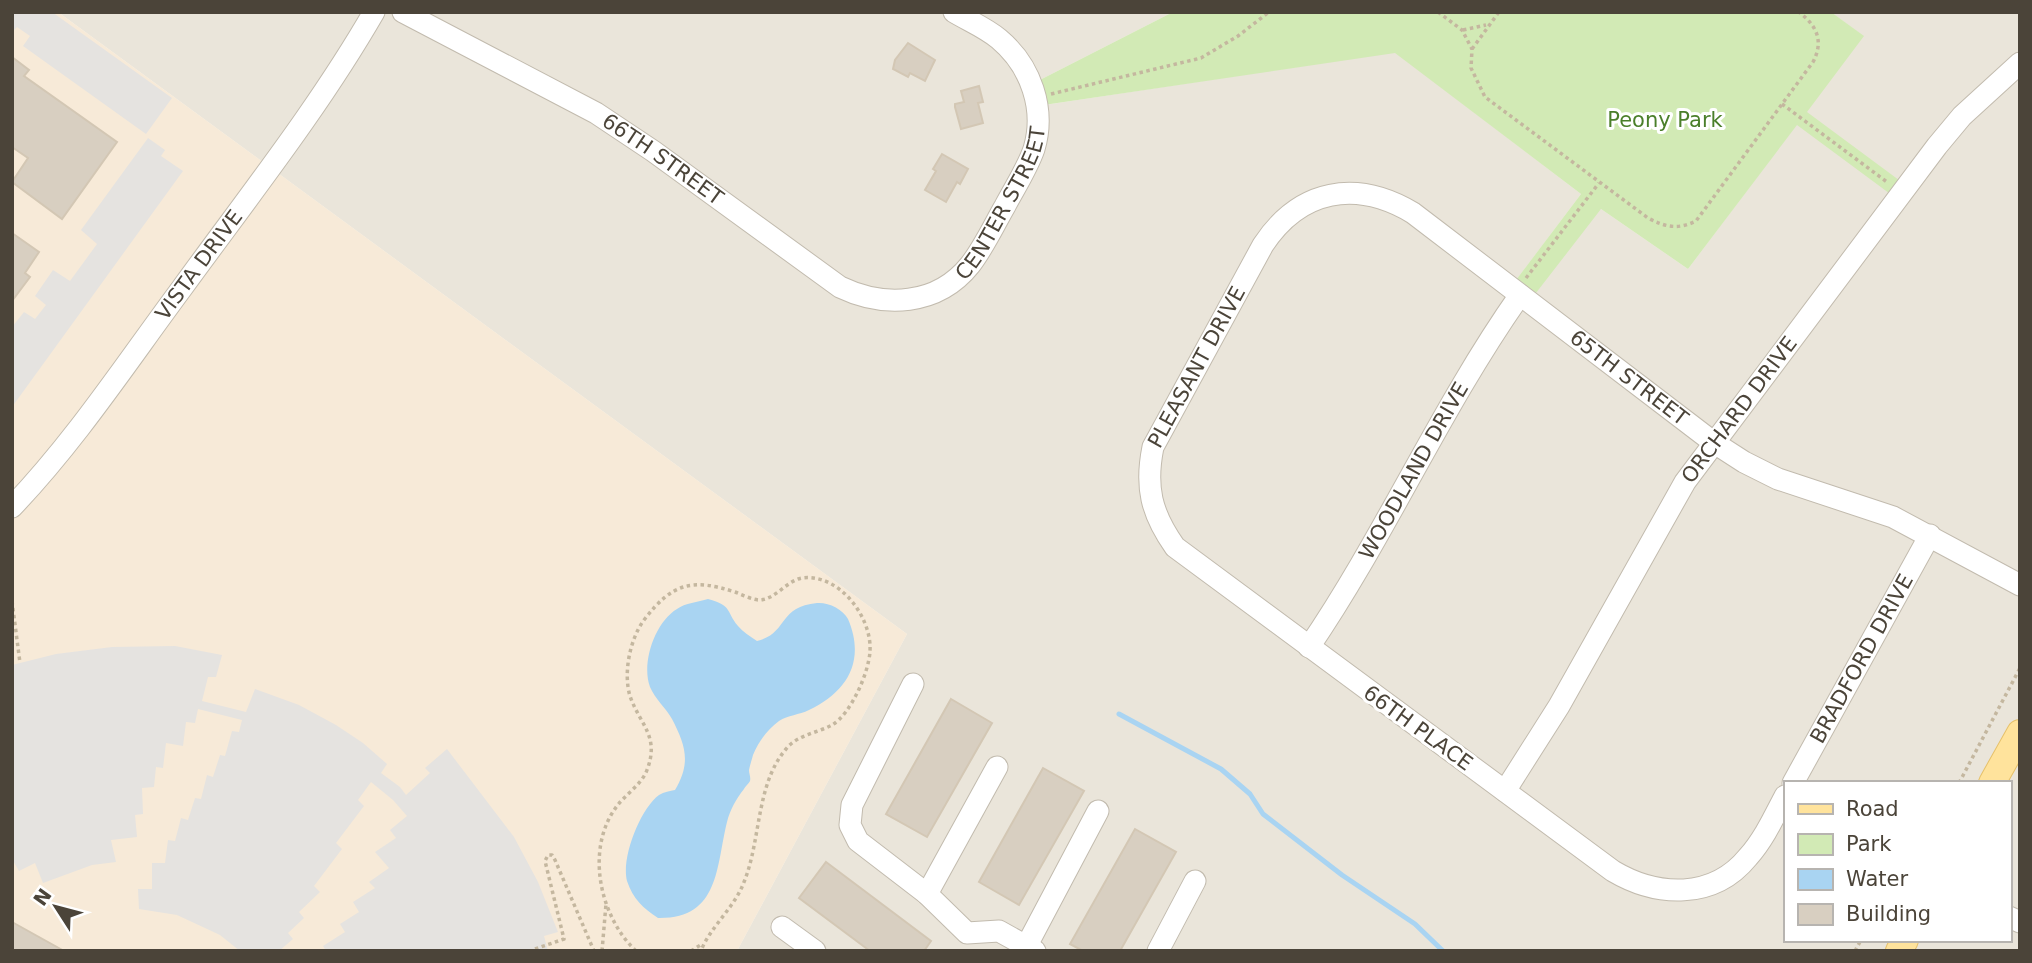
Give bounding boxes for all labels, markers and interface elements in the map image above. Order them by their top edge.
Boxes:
park label: Peony Park [1607,108,1724,132]
street label: 66TH STREET [598,109,728,210]
street label: CENTER STREET [951,125,1050,285]
street label: VISTA DRIVE [151,205,247,325]
street label: PLEASANT DRIVE [1143,282,1250,452]
street label: 65TH STREET [1565,325,1693,431]
street label: ORCHARD DRIVE [1676,332,1802,488]
street label: WOODLAND DRIVE [1354,378,1473,564]
street label: BRADFORD DRIVE [1805,570,1918,747]
street label: 66TH PLACE [1359,680,1477,776]
legend [1784,781,2011,942]
text: Road [1846,797,1899,821]
text: Park [1846,832,1892,856]
text: Water [1846,867,1908,891]
north arrow [21,872,91,942]
text: N [29,884,56,910]
text: Building [1846,902,1931,926]

